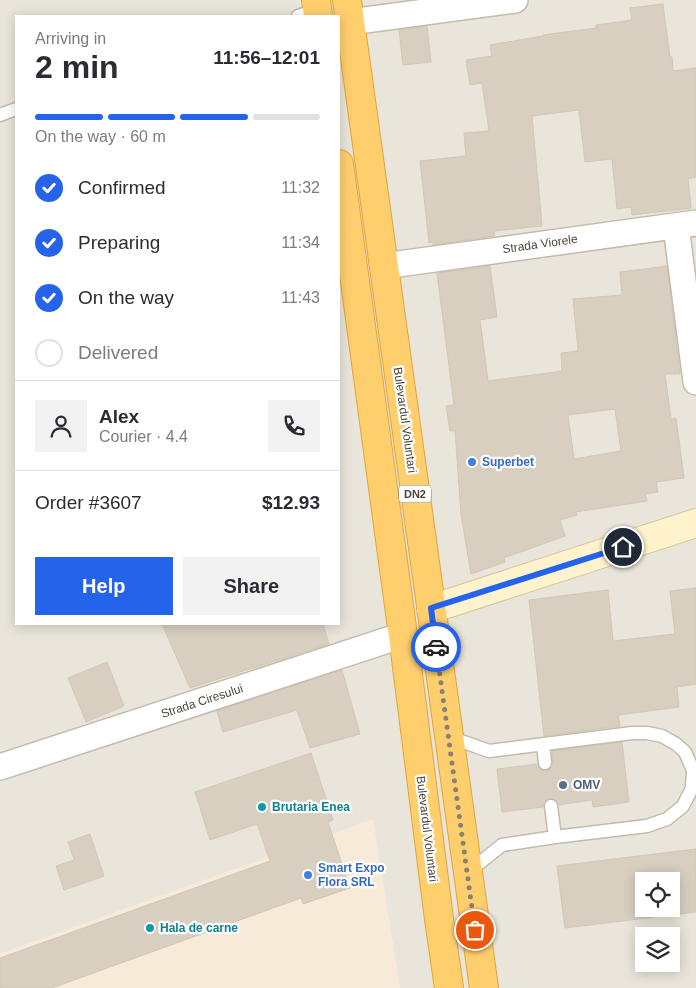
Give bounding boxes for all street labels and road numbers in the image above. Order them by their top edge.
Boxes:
street label: Strada Viorele [501,232,579,256]
street label: Bulevardul Voluntari [391,366,419,474]
road number: DN2 [399,486,431,502]
street label: Strada Ciresului [159,681,245,721]
street label: Bulevardul Voluntari [414,775,440,883]

